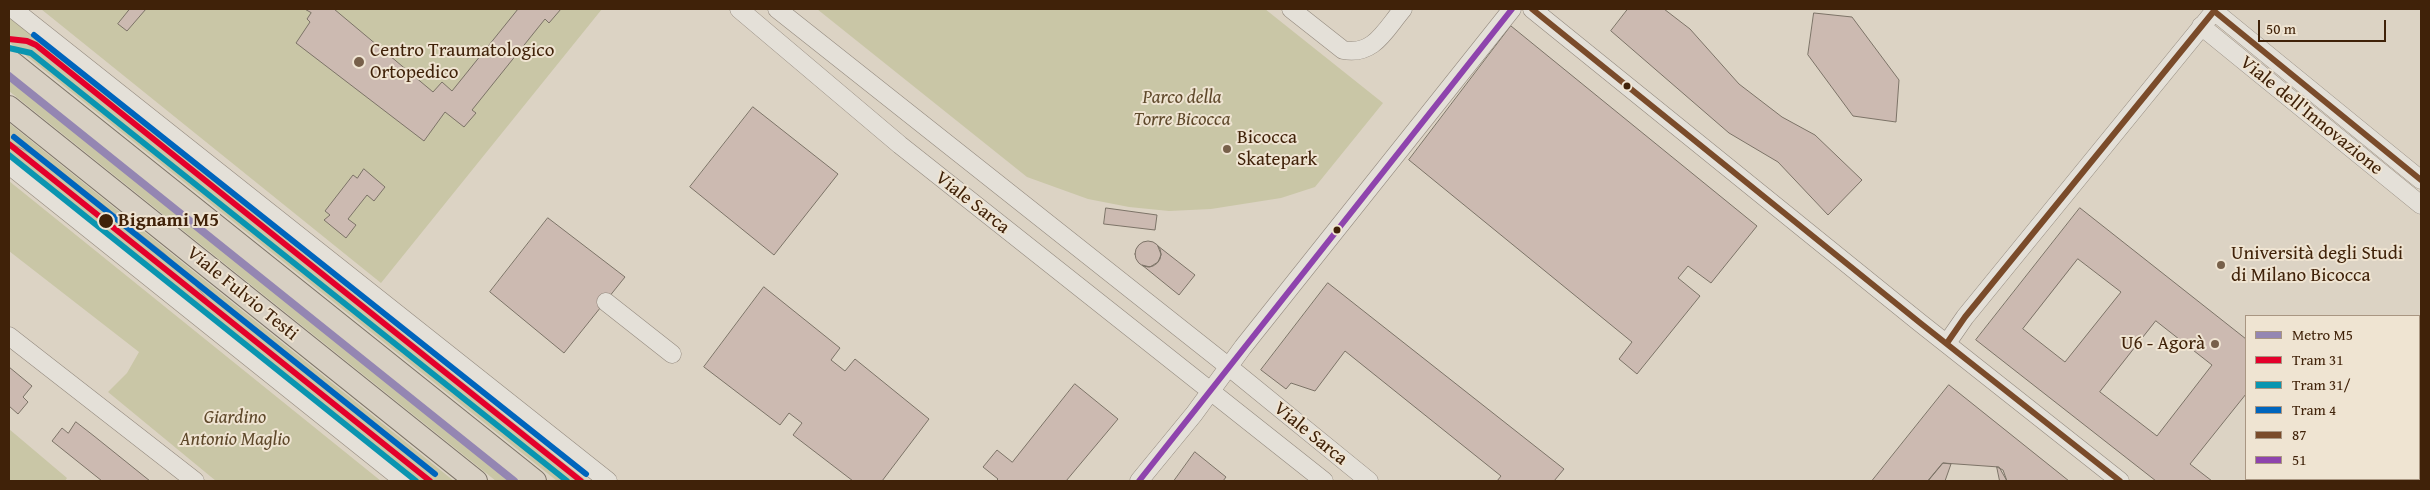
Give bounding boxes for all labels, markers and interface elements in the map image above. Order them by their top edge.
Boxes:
scale bar [2260,10,2388,42]
text: 50 m [2266,18,2296,39]
place label: Centro Traumatologico Ortopedico [370,40,554,84]
street label: Viale dell'Innovazione [2235,51,2387,181]
marker: Centro Traumatologico Ortopedico [352,55,366,69]
unlabelled marker [1622,81,1632,91]
park label: Parco della Torre Bicocca [1134,87,1230,131]
place label: Bicocca Skatepark [1237,127,1317,171]
marker: Bicocca Skatepark [1221,143,1233,155]
street label: Viale Sarca [930,167,1014,239]
place label: Bignami M5 [118,210,219,232]
marker: Bignami M5 [97,212,115,230]
unlabelled marker [1332,225,1342,235]
street label: Viale Fulvio Testi [182,242,302,346]
place label: Università degli Studi di Milano Bicocca [2231,243,2403,287]
marker: Università degli Studi di Milano Bicocca [2215,259,2227,271]
legend [2245,315,2420,480]
text: Metro M5 [2292,324,2353,345]
place label: U6 - Agorà [2121,333,2205,355]
marker: U6 - Agorà [2209,338,2221,350]
text: Tram 31 [2292,349,2344,370]
text: Tram 31/ [2292,374,2351,395]
street label: Viale Sarca [1268,397,1352,471]
text: Tram 4 [2292,399,2336,420]
park label: Giardino Antonio Maglio [180,407,290,451]
text: 87 [2292,424,2306,445]
text: 51 [2292,449,2306,470]

